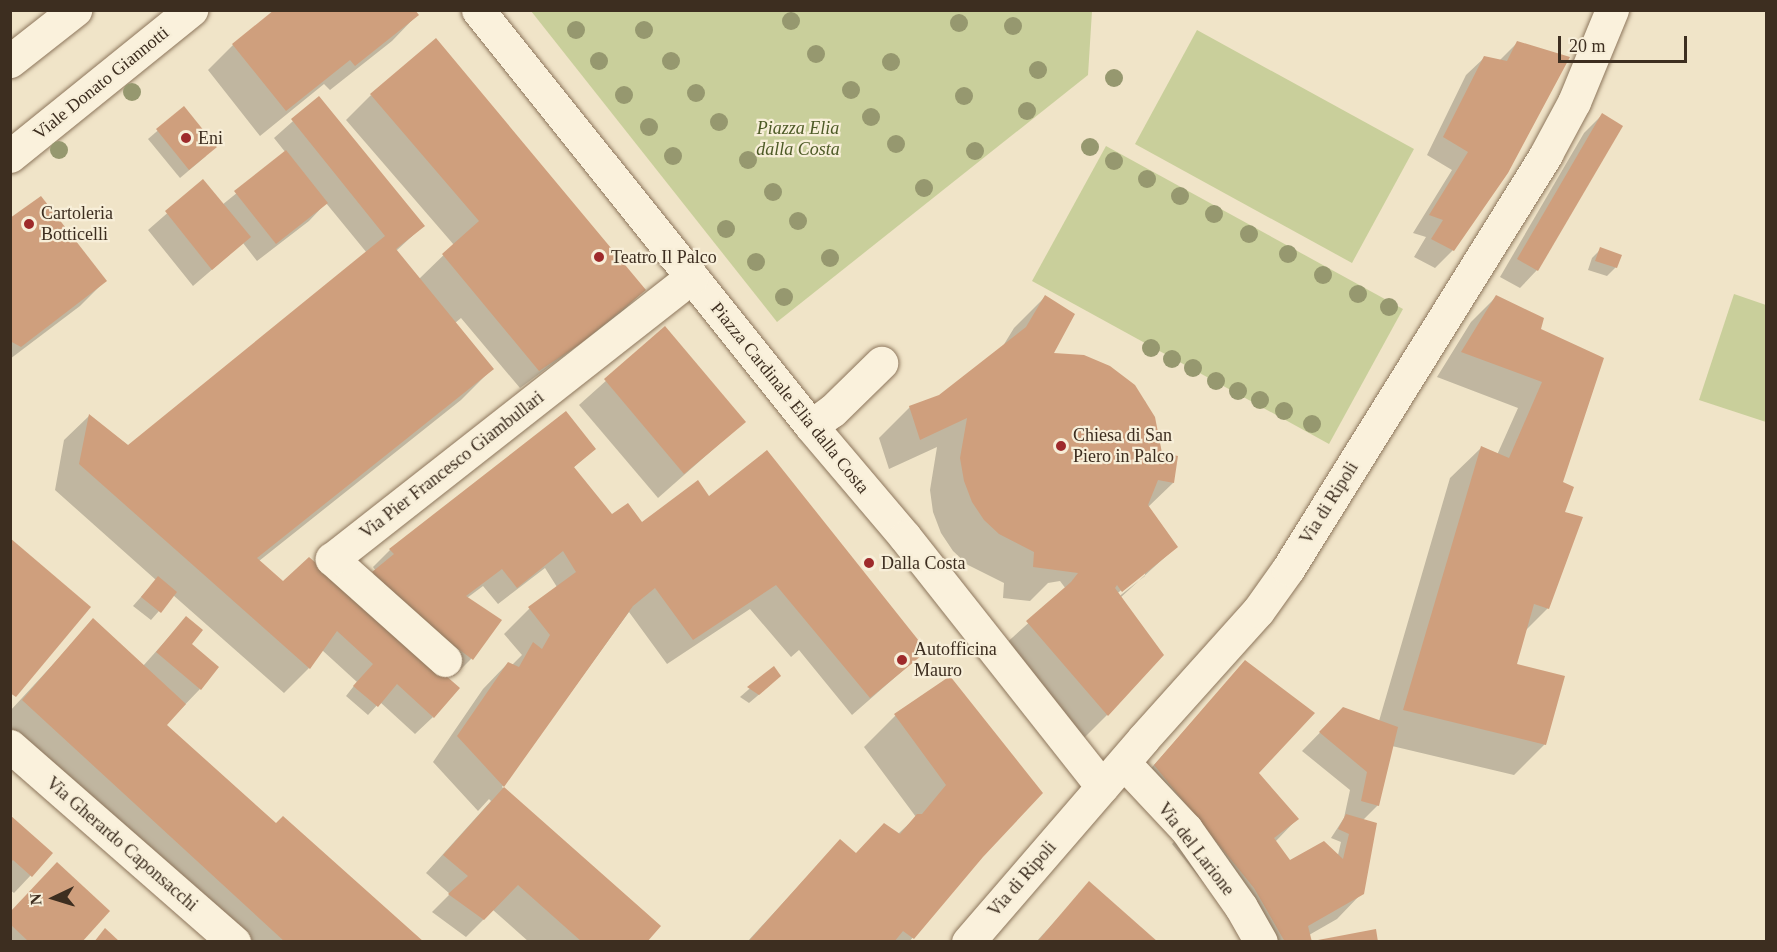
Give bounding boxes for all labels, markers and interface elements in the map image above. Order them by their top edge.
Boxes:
street label: Viale Donato Giannotti [29,22,173,144]
scale bar [1561,24,1690,62]
text: 20 m [1569,36,1606,56]
park label: Piazza Elia dalla Costa [756,118,840,160]
place label: Eni [198,127,223,149]
marker: Eni [179,131,193,145]
place label: Cartoleria Botticelli [41,203,113,246]
marker: Cartoleria Botticelli [22,217,36,231]
place label: Teatro Il Palco [611,246,717,268]
marker: Teatro Il Palco [592,250,606,264]
street label: Piazza Cardinale Elia dalla Costa [706,298,874,498]
street label: Via Pier Francesco Giambullari [356,387,548,543]
place label: Chiesa di San Piero in Palco [1073,425,1174,468]
marker: Chiesa di San Piero in Palco [1054,439,1068,453]
street label: Via di Ripoli [1295,458,1363,548]
place label: Dalla Costa [881,552,965,574]
marker: Dalla Costa [862,556,876,570]
place label: Autofficina Mauro [914,639,997,682]
marker: Autofficina Mauro [895,653,909,667]
street label: Via Gherardo Caponsacchi [42,772,202,916]
street label: Via del Larione [1153,798,1239,900]
street label: Via di Ripoli [983,837,1061,921]
north arrow [24,868,84,928]
text: N [27,893,44,906]

